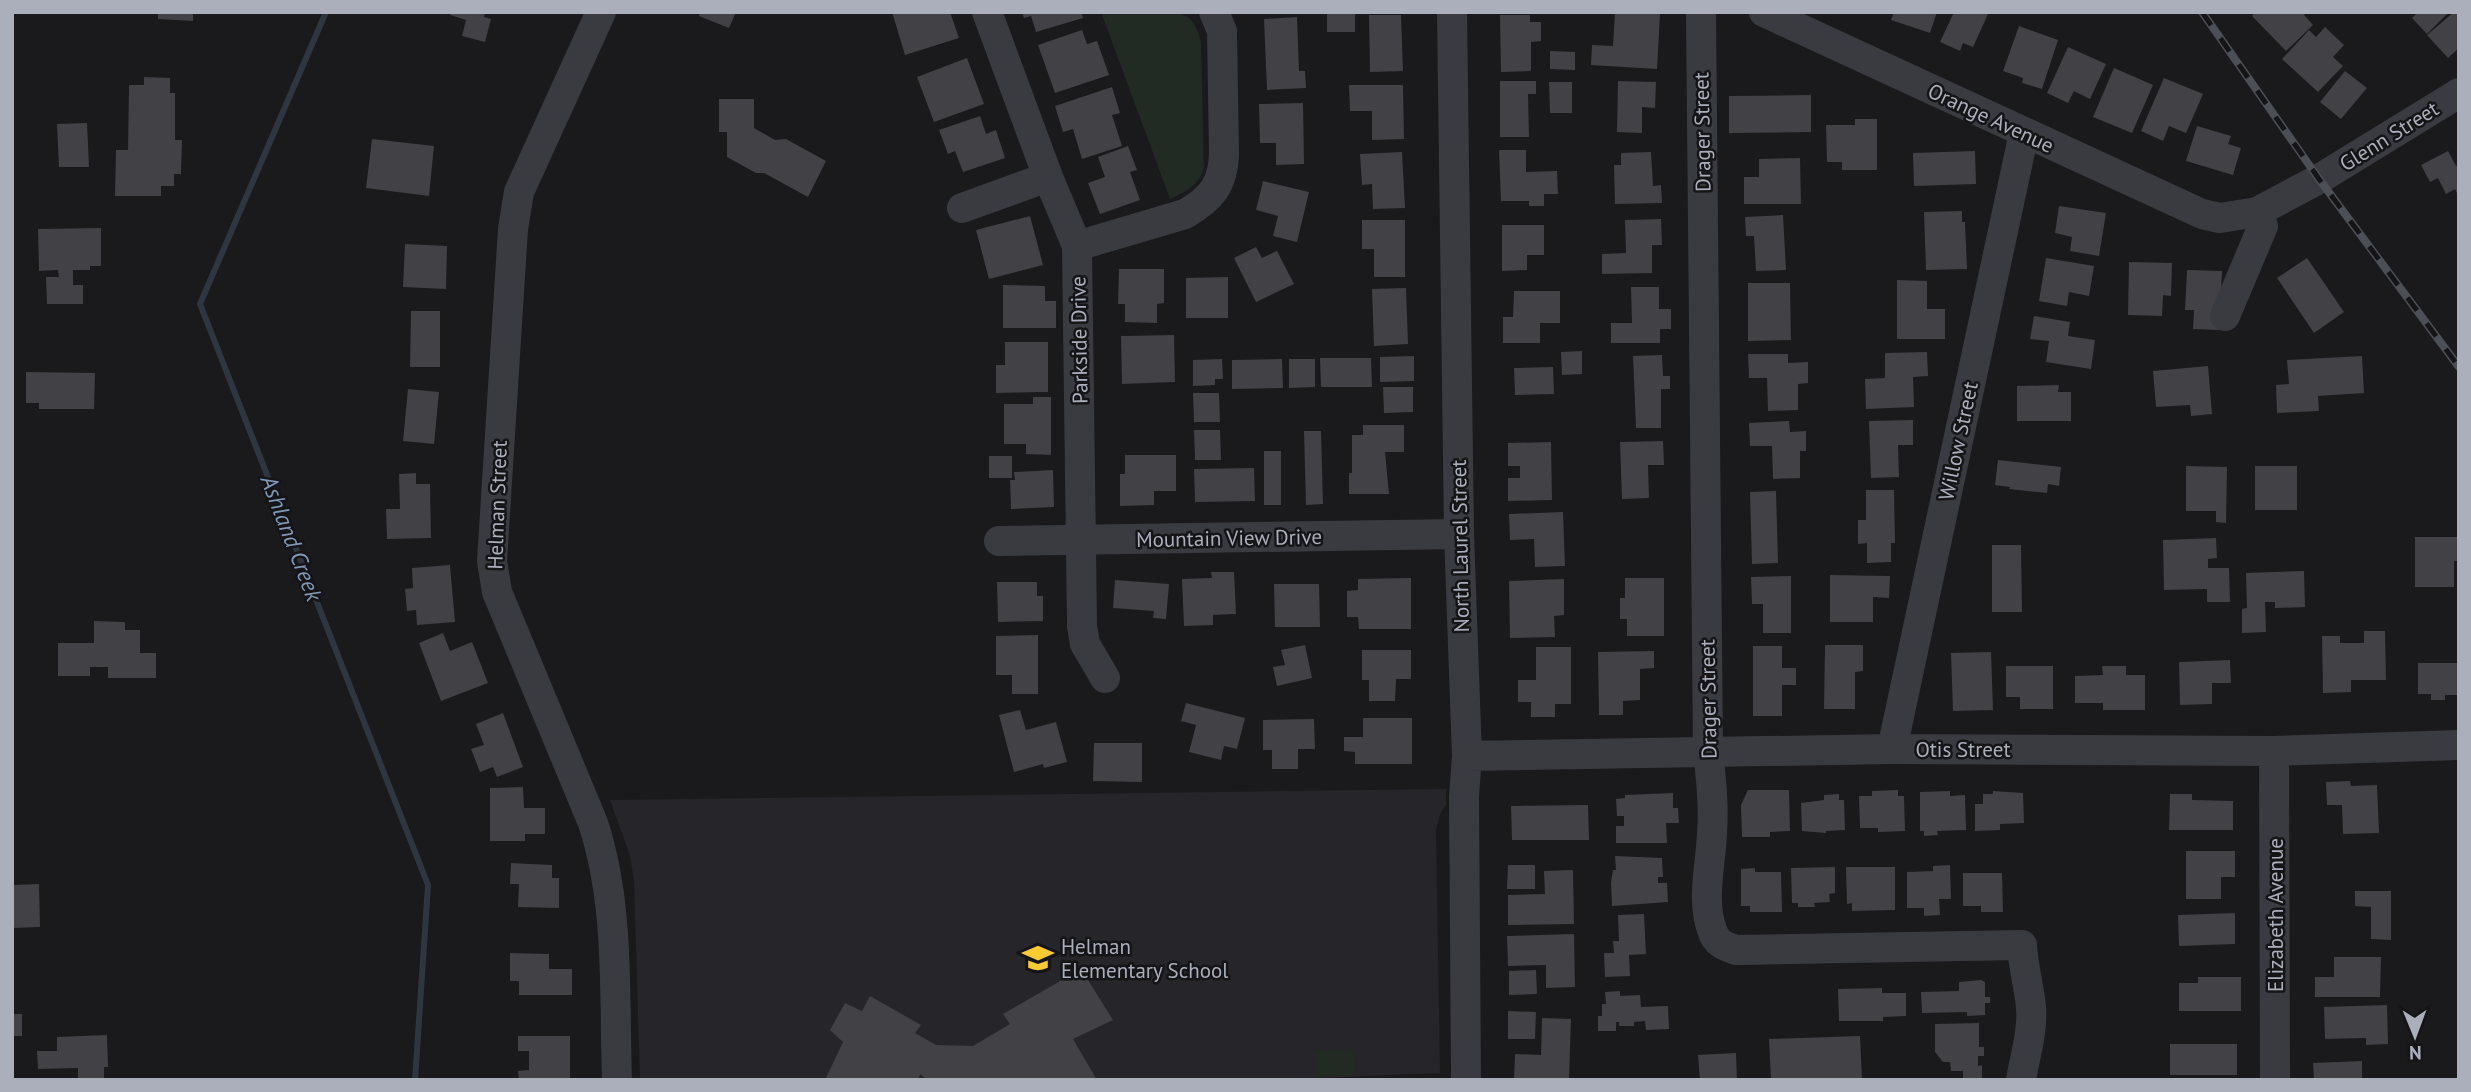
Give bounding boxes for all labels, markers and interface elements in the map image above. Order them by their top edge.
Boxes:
street label: Drager Street [1687,72,1717,192]
street label: Orange Avenue [1924,77,2058,159]
street label: Glenn Street [2334,95,2444,177]
street label: Parkside Drive [1064,276,1094,404]
street label: Willow Street [1932,379,1984,503]
street label: Helman Street [481,440,513,570]
street label: North Laurel Street [1445,459,1475,633]
water label: Ashland Creek [254,470,330,607]
street label: Mountain View Drive [1136,523,1322,553]
street label: Drager Street [1693,639,1723,759]
street label: Otis Street [1915,736,2011,763]
street label: Elizabeth Avenue [2262,838,2289,992]
place label: Helman Elementary School [1061,933,1228,984]
school or university icon: Helman Elementary School [1021,941,1055,975]
north arrow [2380,1001,2450,1071]
text: N [2409,1041,2422,1065]

